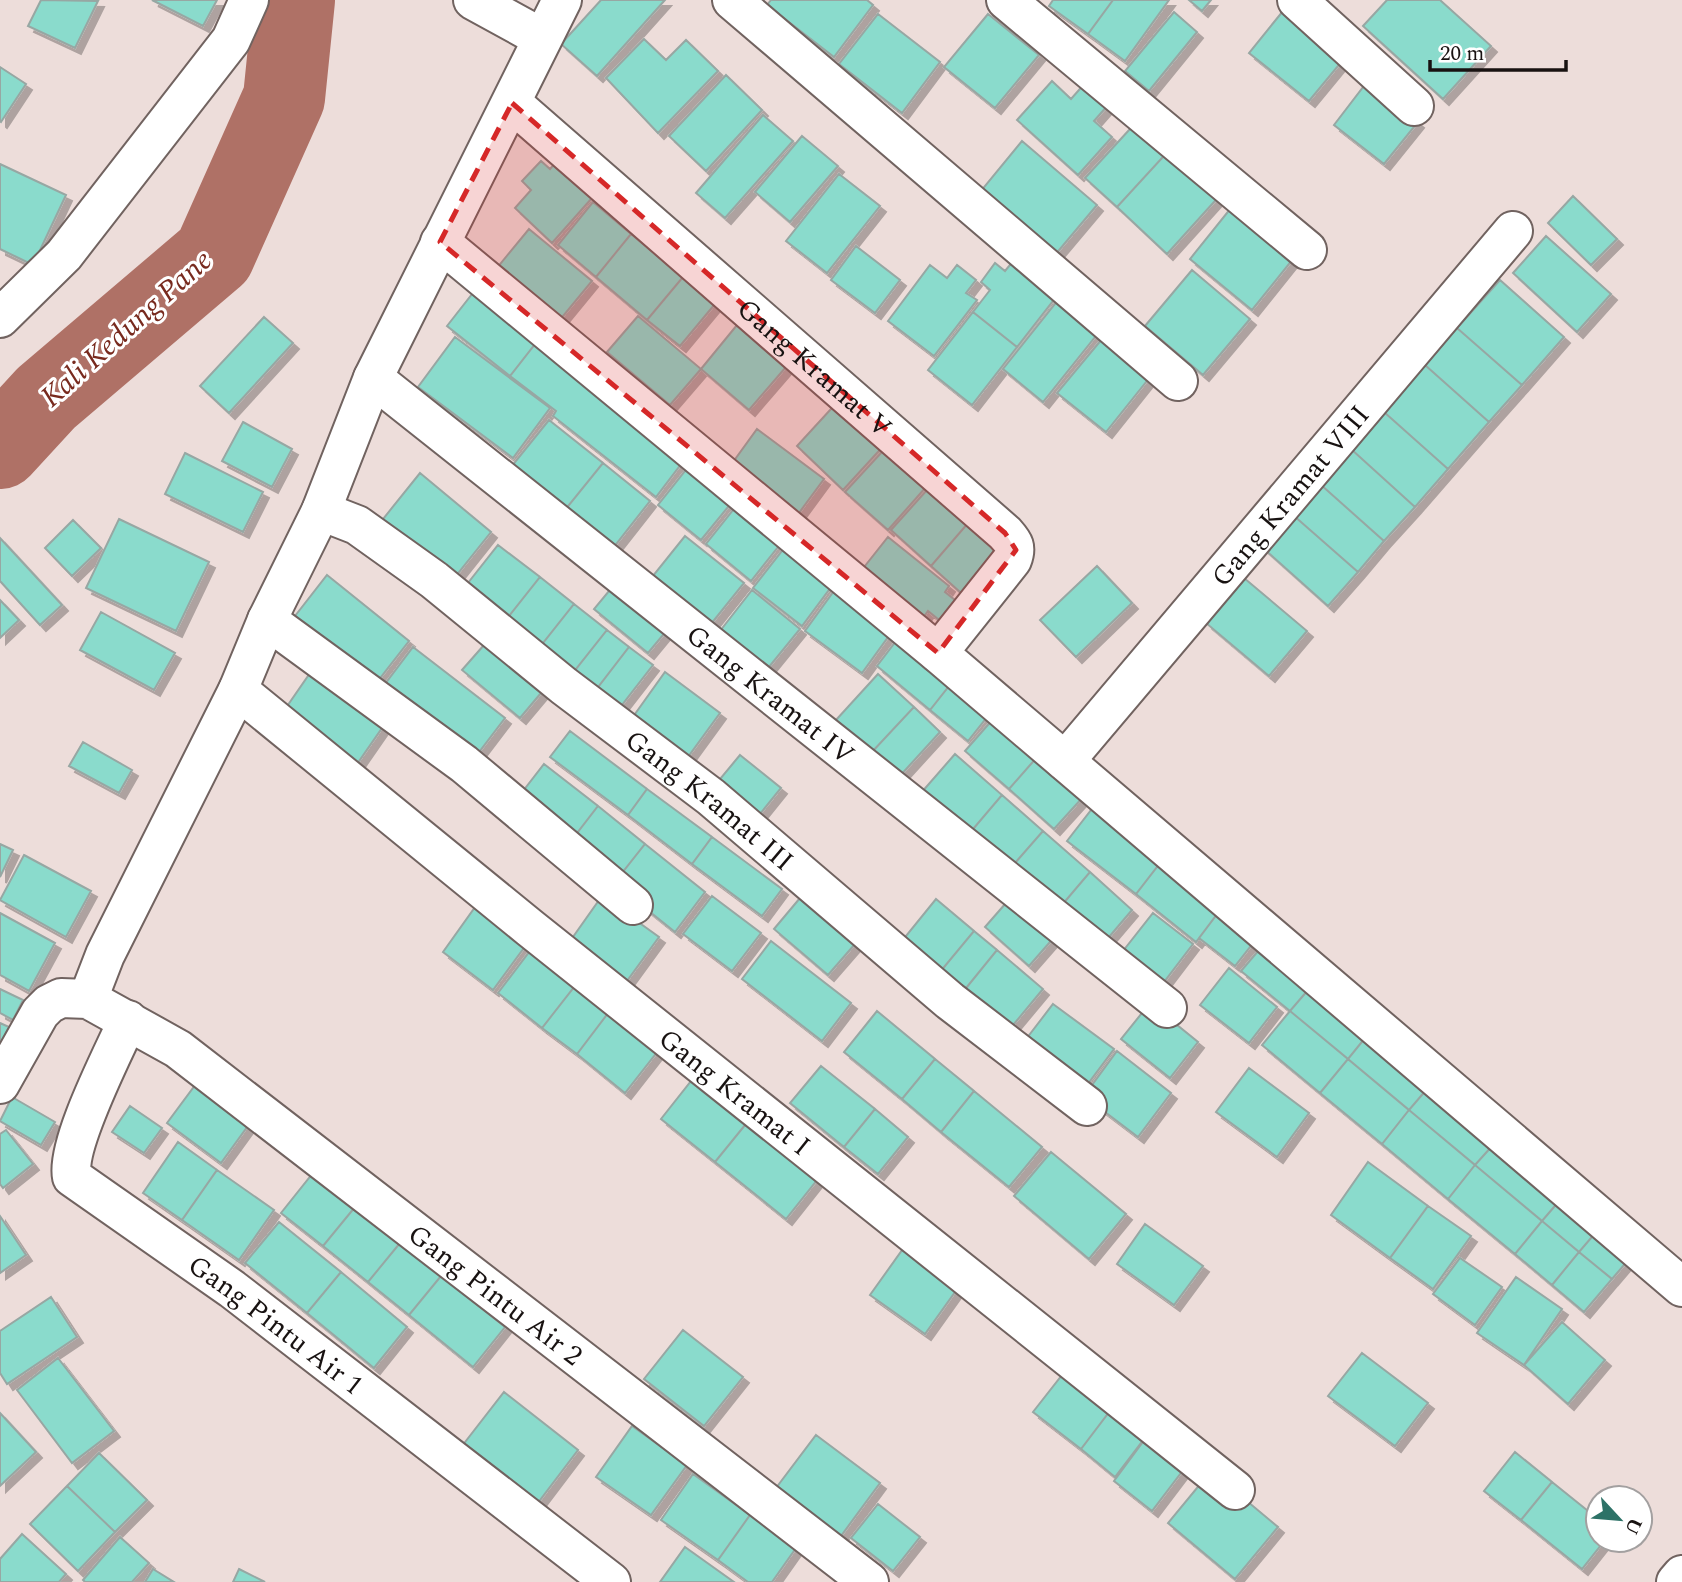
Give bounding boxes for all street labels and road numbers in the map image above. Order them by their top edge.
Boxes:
street label: Gang Kramat V [727,288,901,448]
street label: Gang Kramat VIII [1201,396,1380,597]
street label: Gang Kramat IV [676,614,864,776]
street label: Gang Kramat III [615,719,803,882]
street label: Gang Kramat I [649,1018,820,1167]
street label: Gang Pintu Air 2 [398,1214,592,1377]
street label: Gang Pintu Air 1 [179,1244,372,1406]

